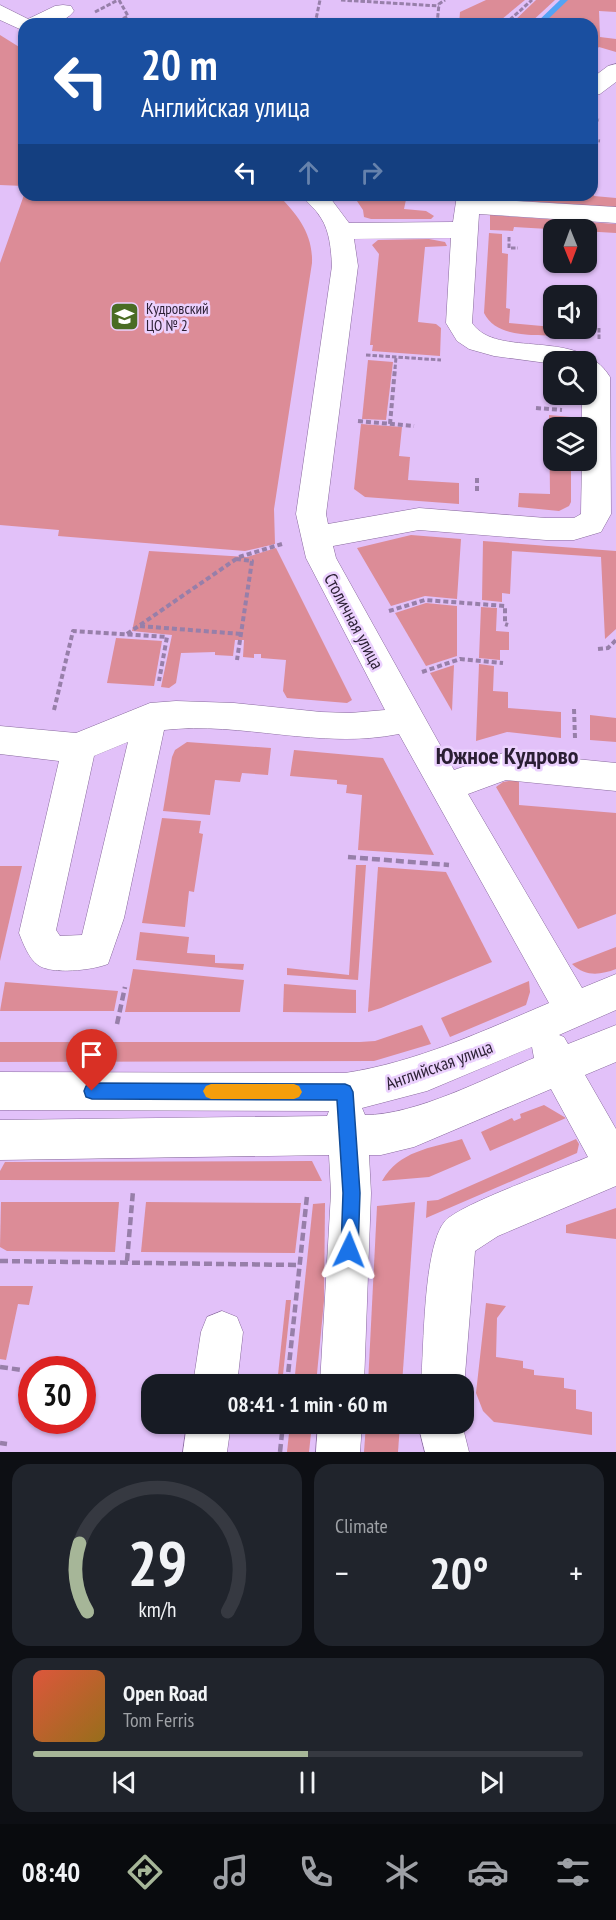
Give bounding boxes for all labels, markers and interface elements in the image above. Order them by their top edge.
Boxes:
text: 20 m [141,37,218,92]
icon: left [42,42,120,120]
text: Английская улица [141,90,310,124]
icon: left [229,156,262,189]
icon: ahead [292,156,325,189]
icon: right [355,156,388,189]
north arrow [543,219,597,273]
map controls [543,219,597,471]
button: sound [543,285,597,339]
place label: Кудровский ЦО № 2 [146,299,209,335]
school or university icon: Кудровский ЦО № 2 [109,301,141,333]
button: search [543,351,597,405]
button: layers [543,417,597,471]
street label: Столичная улица [319,569,389,673]
district label: Южное Кудрово [436,740,579,771]
pin [66,1029,117,1091]
street label: Английская улица [382,1035,496,1095]
icon: arrive [75,1038,108,1071]
position arrow [317,1218,381,1282]
speed limit sign: 30 [18,1356,96,1434]
text: 08:41 · 1 min · 60 m [228,1390,387,1418]
text: Climate [335,1513,388,1539]
text: 29 [127,1522,187,1603]
text: 20° [429,1543,489,1601]
text: − [335,1551,349,1594]
text: + [569,1551,583,1594]
text: km/h [138,1595,176,1623]
text: Open Road [123,1679,208,1707]
text: Tom Ferris [123,1707,194,1733]
icon: previous [108,1766,141,1799]
icon: pause [291,1766,324,1799]
icon: next [475,1766,508,1799]
icon: directions [124,1851,166,1893]
icon: music [210,1851,252,1893]
icon: phone [295,1851,337,1893]
icon: climate [381,1851,423,1893]
icon: car [467,1851,509,1893]
icon: filters [552,1851,594,1893]
text: 08:40 [22,1855,80,1889]

